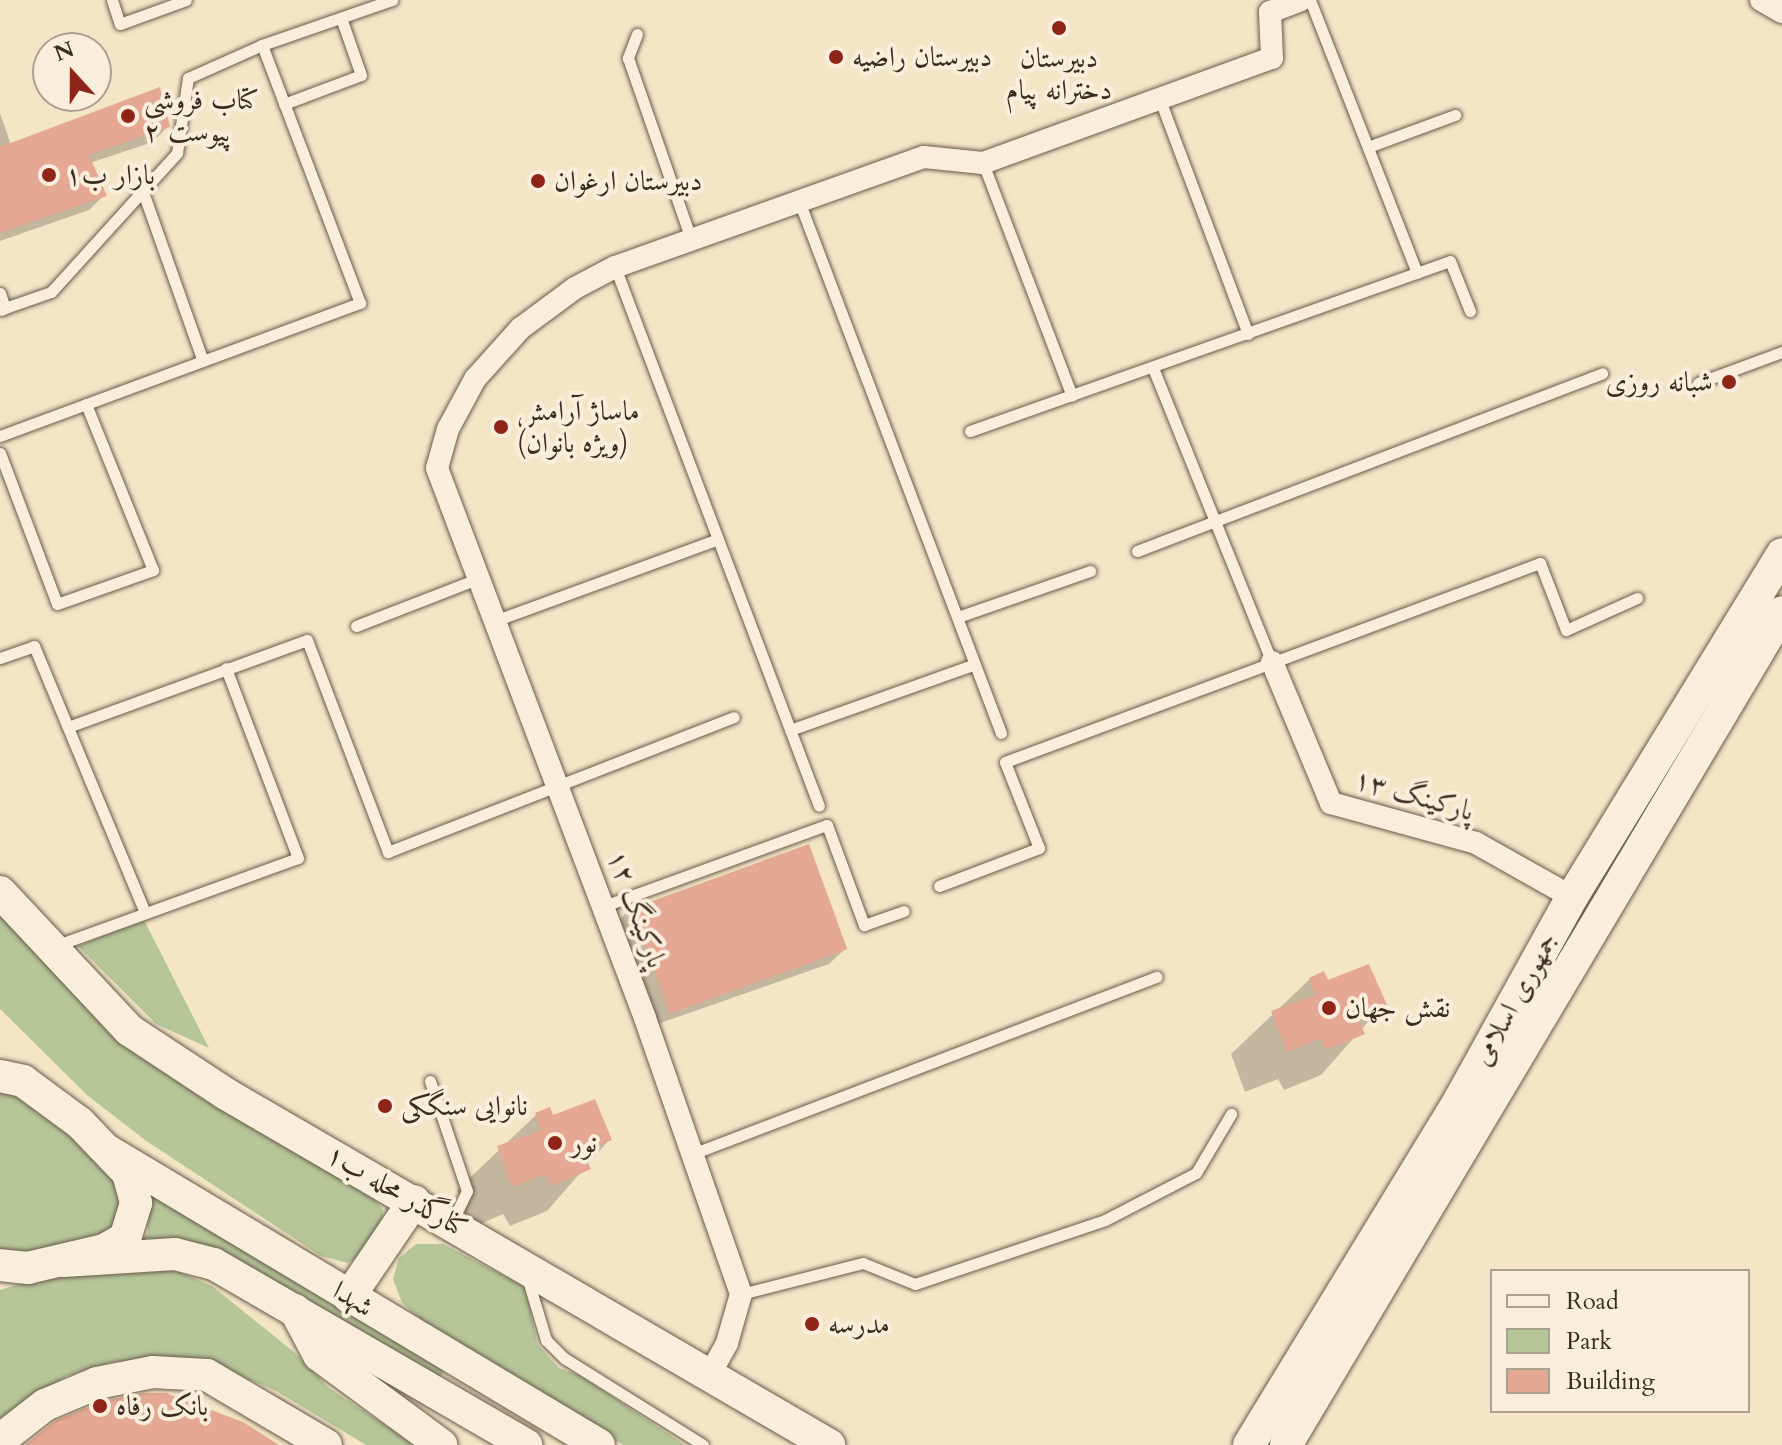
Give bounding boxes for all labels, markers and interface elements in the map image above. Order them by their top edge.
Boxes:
marker: دبیرستان دخترانه پیام [1050,19,1068,37]
north arrow [32,32,112,112]
text: N [50,34,78,69]
place label: دبیرستان راضیه [852,40,992,74]
place label: دبیرستان دخترانه پیام [1006,41,1112,107]
marker: دبیرستان راضیه [827,48,845,66]
place label: کتاب فروشی پیوست ۲ [144,83,259,149]
marker: کتاب فروشی پیوست ۲ [119,107,137,125]
place label: بازار ب۱ [65,158,155,192]
place label: دبیرستان ارغوان [554,164,702,198]
marker: بازار ب۱ [40,166,58,184]
marker: دبیرستان ارغوان [529,172,547,190]
place label: شبانه روزی [1605,365,1713,399]
marker: شبانه روزی [1720,373,1738,391]
place label: ماساژ آرامش (ویژه بانوان) [517,394,640,460]
marker: ماساژ آرامش (ویژه بانوان) [492,418,510,436]
street label: پارکینگ ۱۳ [1350,762,1478,828]
street label: پارکینگ ۱۲ [600,846,674,972]
street label: جمهوری اسلامی [1465,927,1565,1071]
place label: نقش جهان [1345,991,1450,1025]
marker: نقش جهان [1320,999,1338,1017]
place label: نانوایی سنگکی [401,1089,528,1123]
marker: نانوایی سنگکی [376,1097,394,1115]
place label: نور [571,1126,597,1160]
marker: نور [546,1134,564,1152]
street label: کنارگذر محله ب۱ [320,1137,474,1245]
legend [1490,1269,1750,1413]
street label: شهدا [326,1274,380,1324]
text: Road [1566,1285,1619,1318]
place label: مدرسه [828,1307,890,1341]
marker: مدرسه [803,1315,821,1333]
text: Park [1566,1325,1612,1358]
text: Building [1566,1365,1655,1398]
place label: بانک رفاه [116,1389,208,1423]
marker: بانک رفاه [91,1397,109,1415]

